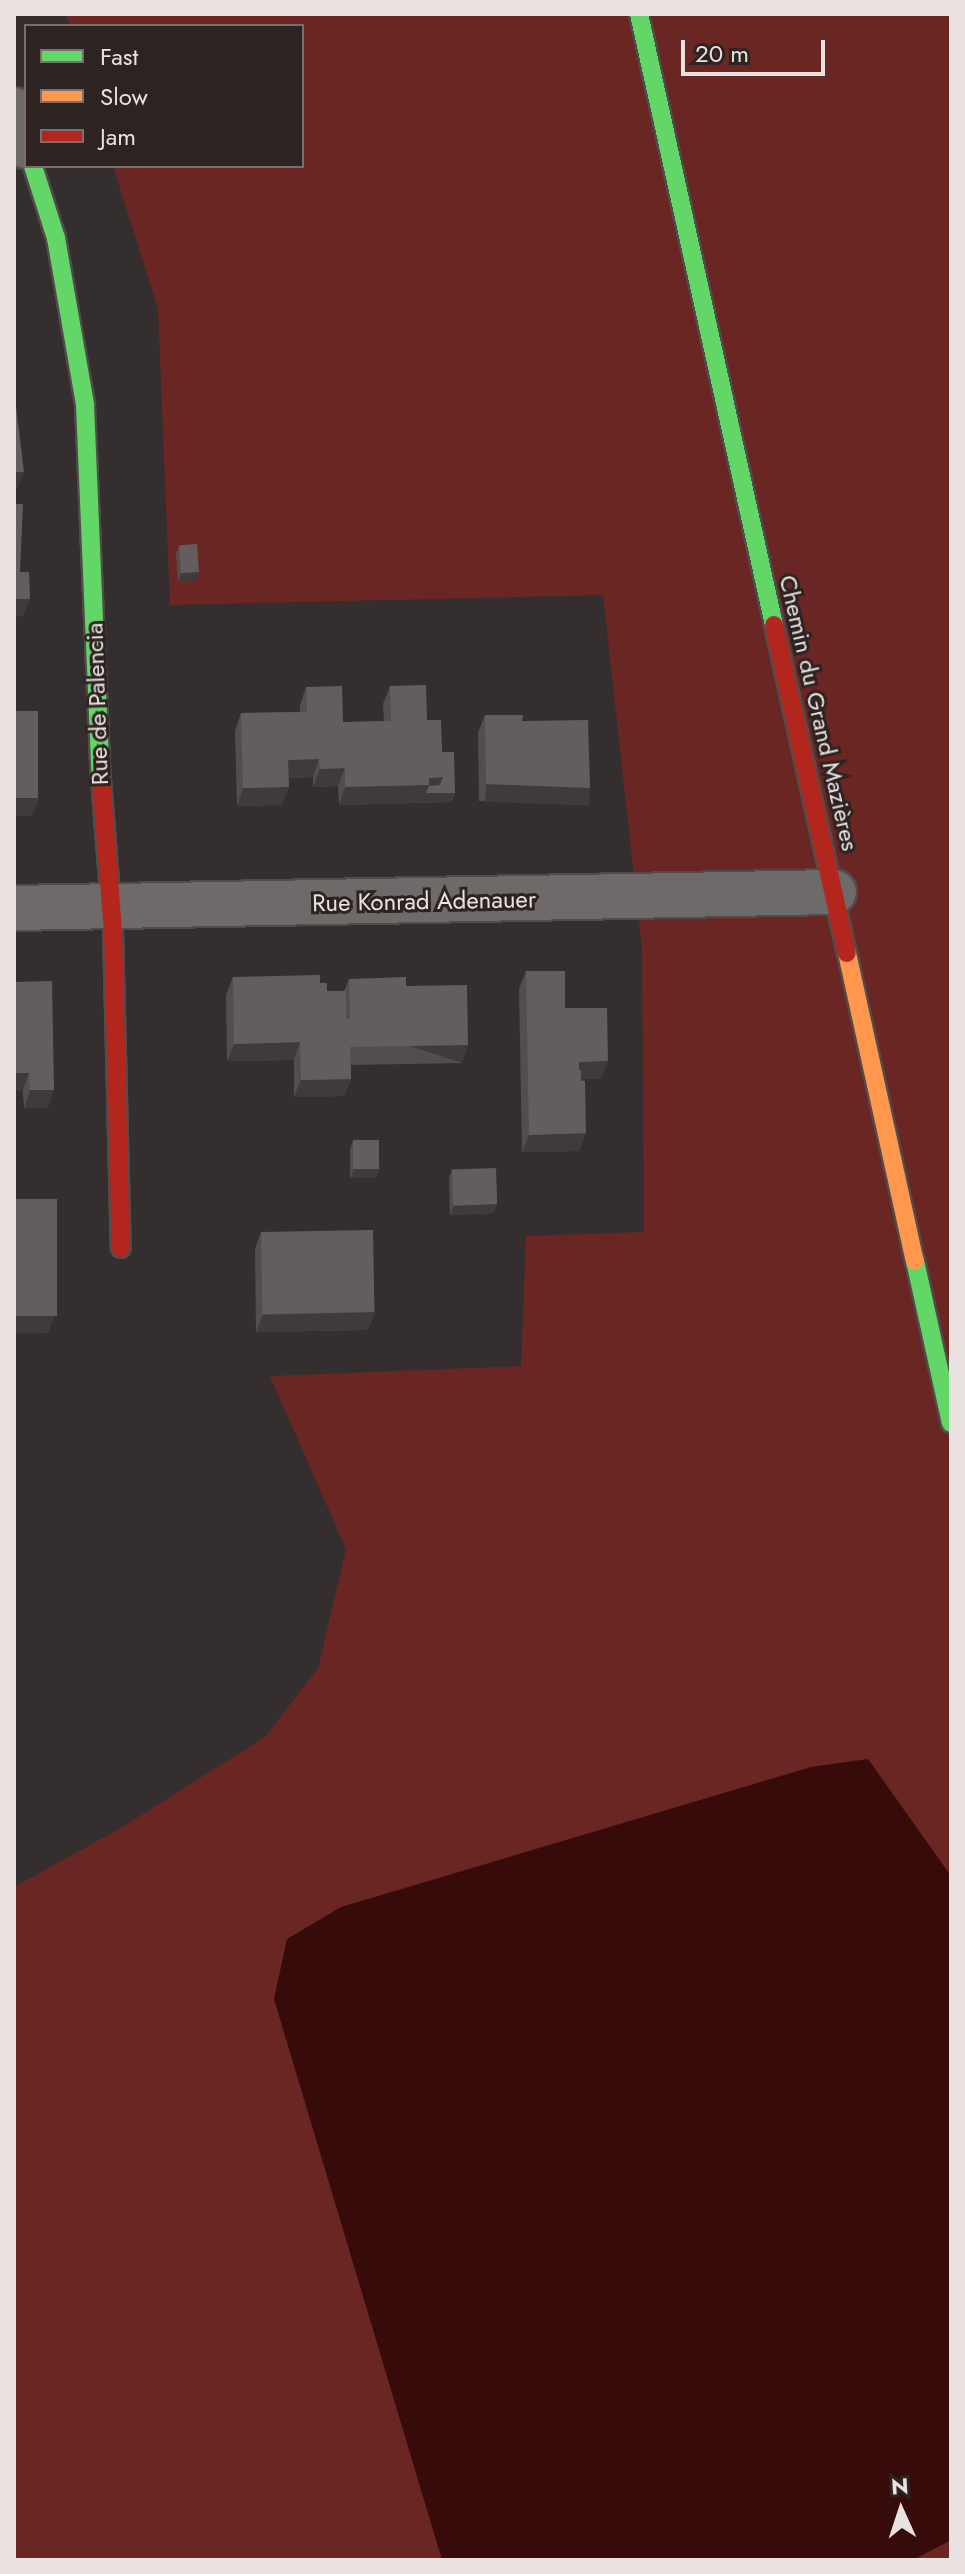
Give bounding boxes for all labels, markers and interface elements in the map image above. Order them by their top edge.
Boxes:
legend [24,24,304,168]
scale bar [685,24,829,74]
text: 20 m [695,36,749,71]
text: Fast [100,39,138,74]
text: Slow [100,79,148,114]
text: Jam [100,119,136,154]
street label: Chemin du Grand Mazières [773,572,865,854]
street label: Rue de Palencia [80,622,114,786]
street label: Rue Konrad Adenauer [312,885,536,917]
north arrow [861,2470,941,2550]
text: N [890,2470,909,2502]

